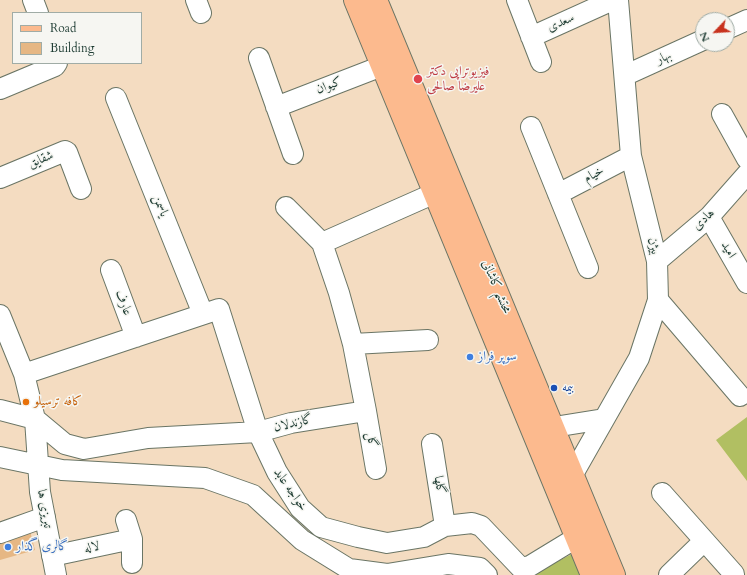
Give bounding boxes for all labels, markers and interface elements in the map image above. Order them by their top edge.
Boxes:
street label: سعدی [545,10,577,36]
legend [12,12,142,64]
north arrow [695,12,735,52]
text: Road [50,20,76,36]
text: N [696,29,713,44]
text: Building [50,40,94,56]
street label: بهار [654,48,674,68]
place label: فیزیوتراپی دکتر علیرضا صالحی [427,64,489,95]
marker: فیزیوتراپی دکتر علیرضا صالحی [412,73,424,85]
street label: کیوان [314,74,344,98]
street label: شقایق [26,148,56,172]
street label: خیام [581,163,607,187]
street label: یاسمن [149,193,171,219]
street label: هادی [690,206,718,234]
street label: بیژن [643,236,663,256]
street label: امید [717,239,739,261]
street label: محتشم کاشانی [478,258,514,316]
street label: عارف [111,288,135,318]
place label: سوپر فراز [478,349,517,365]
marker: سوپر فراز [465,352,475,362]
place label: بیمه [562,380,574,396]
marker: بیمه [549,383,559,393]
place label: کافه ترسیلو [34,394,82,410]
marker: کافه ترسیلو [21,397,31,407]
street label: گازندلان [272,412,314,436]
street label: گل [362,431,380,449]
street label: خواجه عابد [270,466,310,514]
street label: گلها [430,475,448,495]
street label: تبریزی ها [33,488,55,530]
place label: گالری گذار [16,539,68,555]
street label: لاله [83,539,101,557]
marker: گالری گذار [3,542,13,552]

